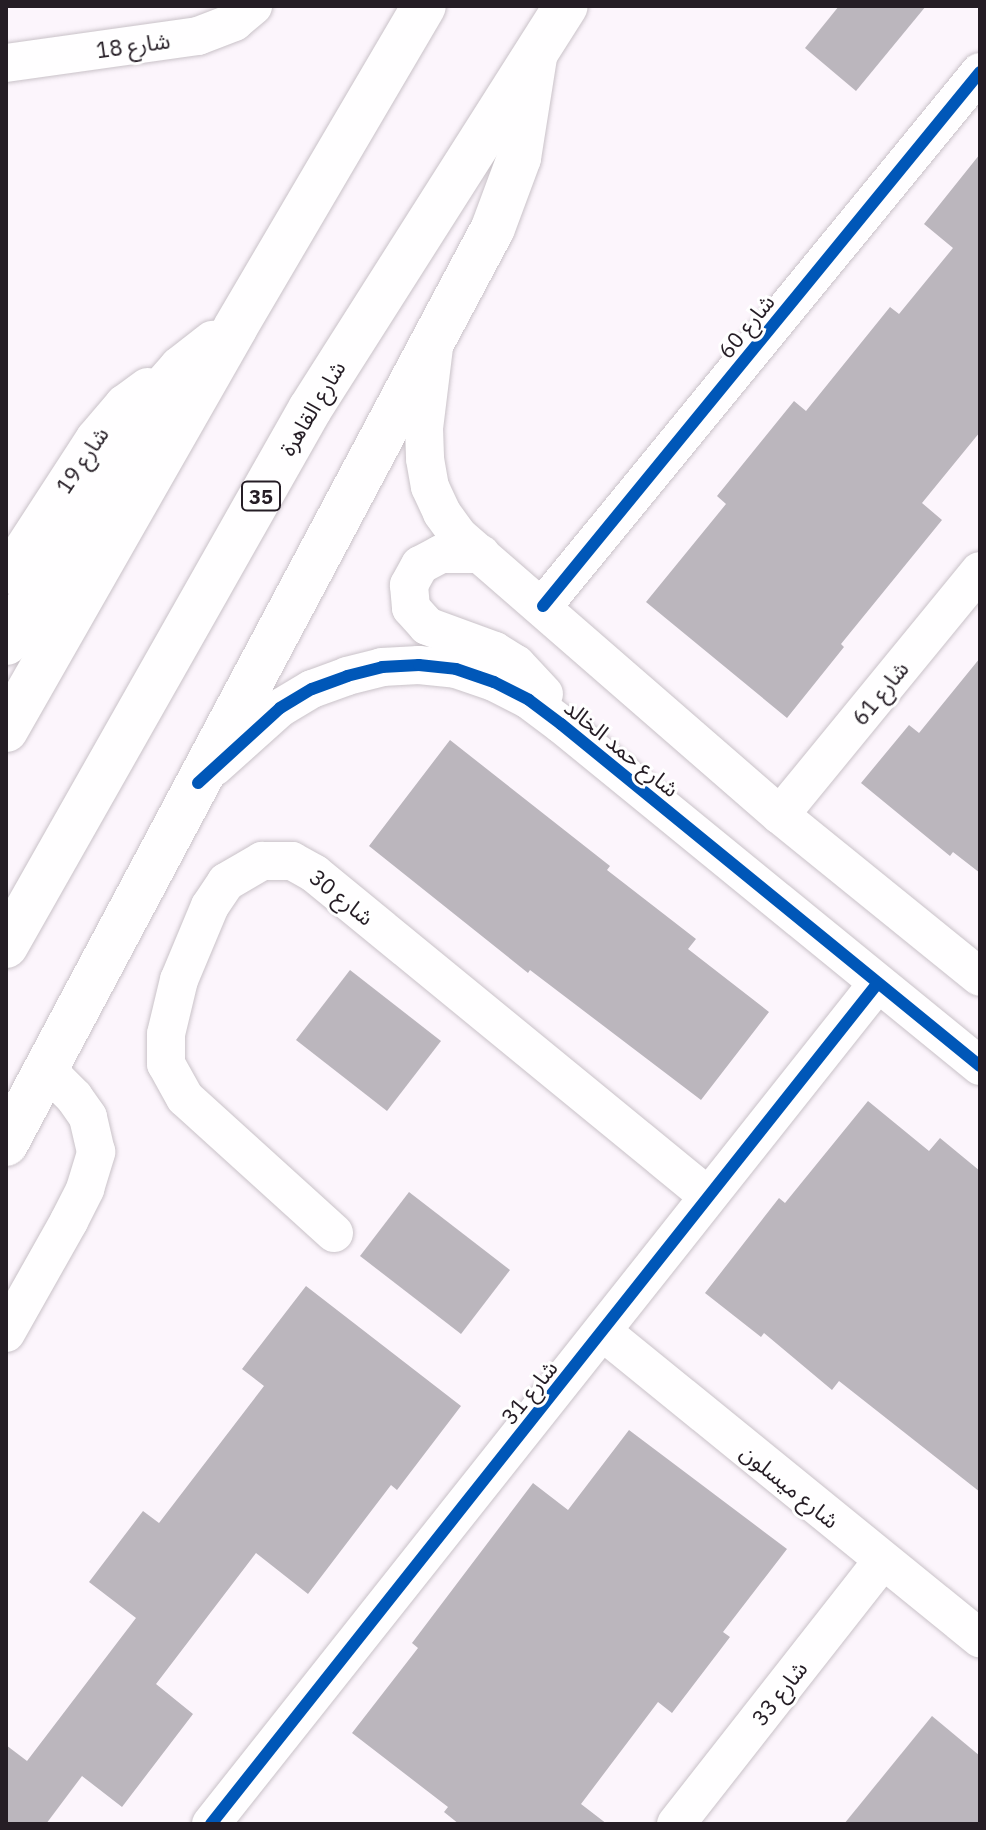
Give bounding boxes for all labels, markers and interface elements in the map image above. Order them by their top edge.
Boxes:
street label: شارع 18 [94,27,172,63]
street label: شارع 60 [712,289,780,363]
street label: شارع القاهرة [273,356,351,460]
street label: شارع 19 [50,422,114,498]
road number: 35 [241,480,281,512]
street label: شارع 61 [846,656,914,730]
street label: شارع حمد الخالد [560,694,684,802]
street label: شارع 30 [305,863,379,931]
street label: شارع 31 [495,1355,563,1429]
street label: شارع ميسلون [736,1438,844,1534]
street label: شارع 33 [746,1656,812,1730]

